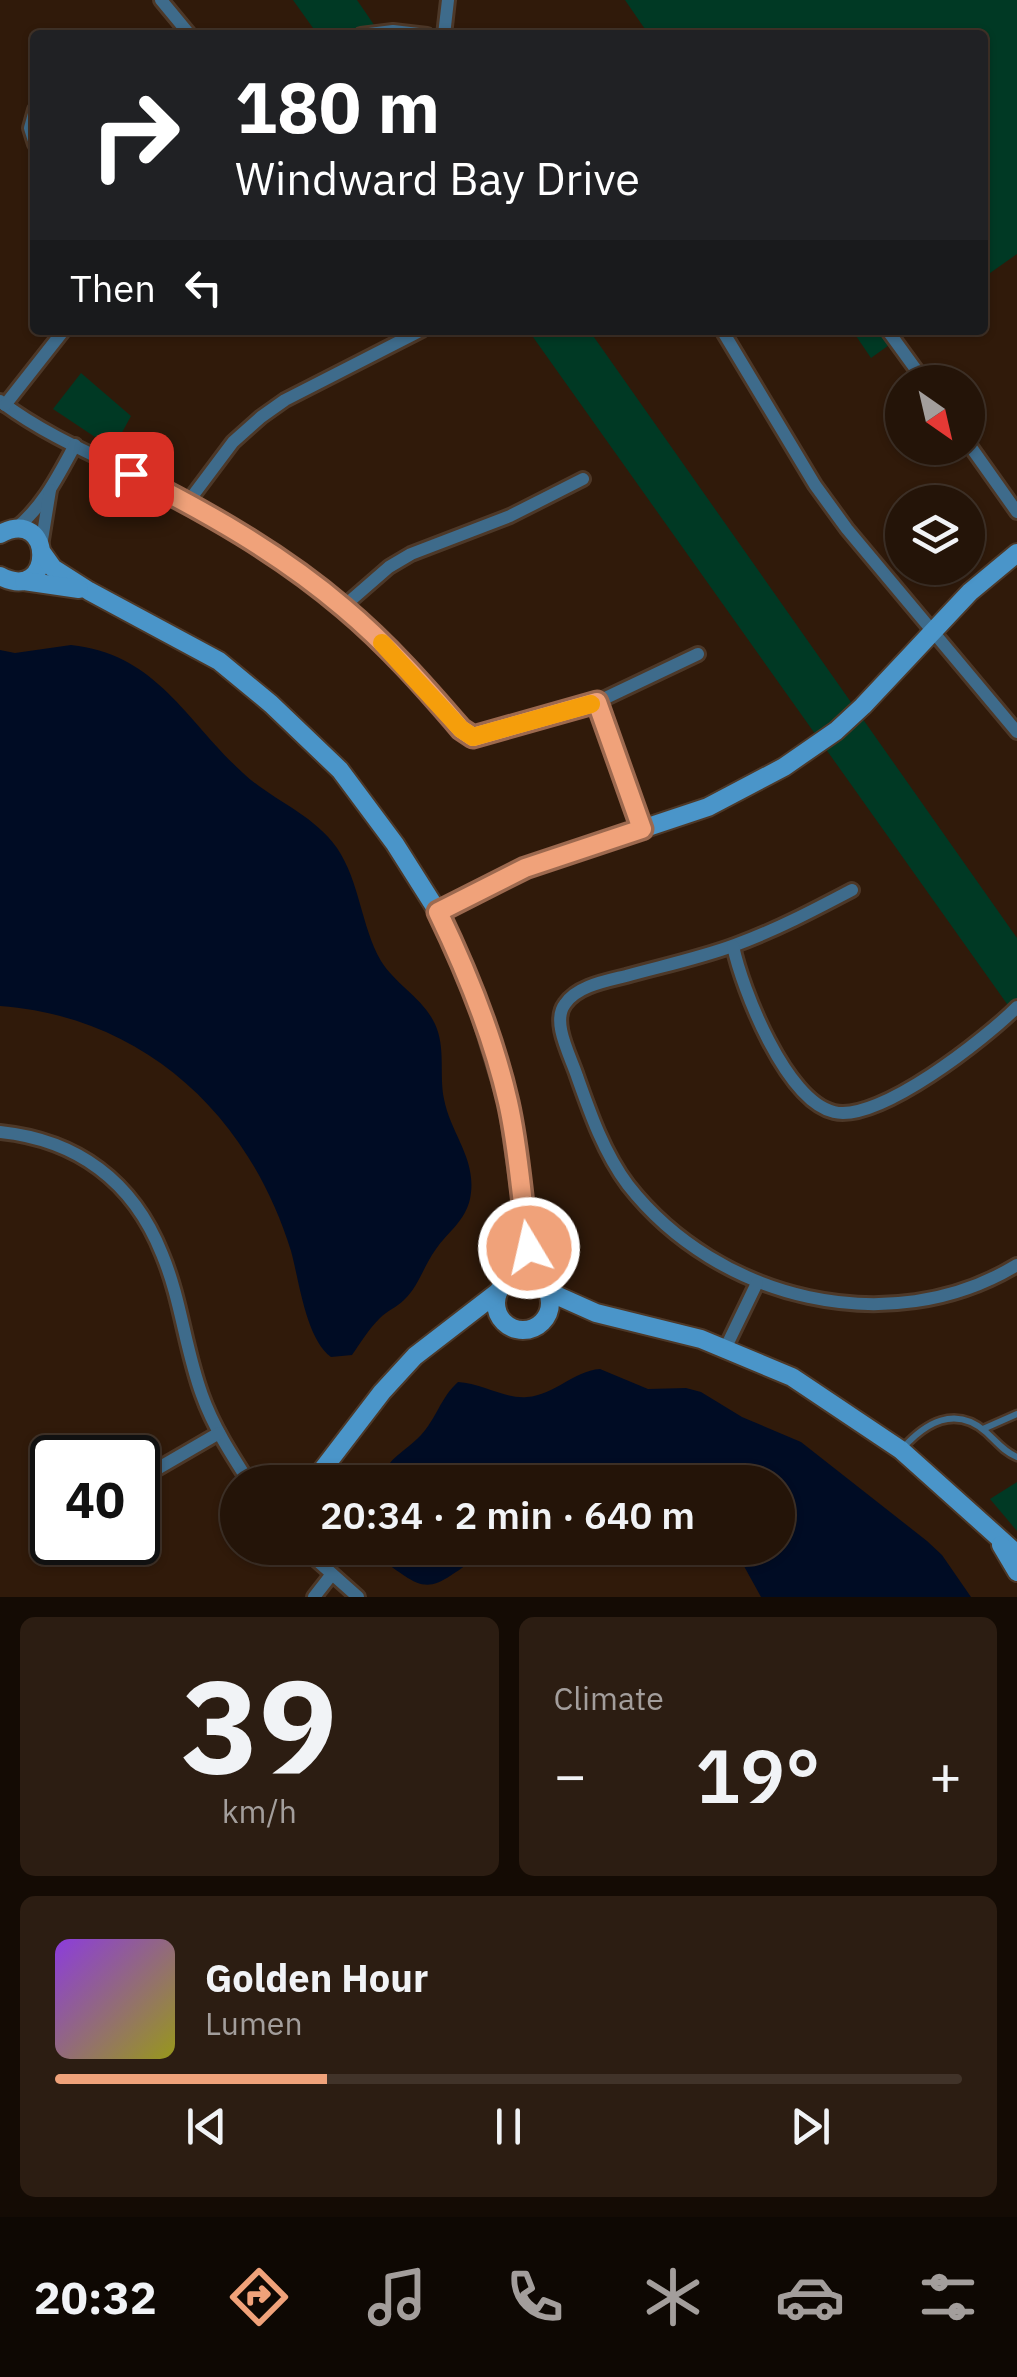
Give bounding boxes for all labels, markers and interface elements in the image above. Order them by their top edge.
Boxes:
text: 180 m [235,61,440,152]
icon: right [70,70,200,200]
text: Windward Bay Drive [235,149,640,207]
icon: left [176,260,231,315]
text: Then [70,263,156,312]
north arrow [885,365,985,465]
map controls [885,365,985,585]
pin [89,432,174,517]
icon: arrive [104,447,159,502]
button: layers [885,485,985,585]
position arrow [477,1196,581,1300]
speed limit sign: 40 [30,1435,160,1565]
text: 20:34 · 2 min · 640 m [320,1490,695,1539]
text: 39 [181,1640,337,1809]
text: Climate [554,1677,664,1719]
text: 19° [695,1726,820,1824]
text: − [554,1739,587,1810]
text: + [929,1739,962,1810]
text: km/h [222,1790,297,1832]
text: Golden Hour [205,1953,428,2002]
text: Lumen [205,2002,303,2044]
icon: previous [179,2099,234,2154]
icon: pause [481,2099,536,2154]
icon: next [783,2099,838,2154]
icon: directions [224,2262,294,2332]
icon: music [362,2262,432,2332]
icon: phone [500,2262,570,2332]
icon: climate [638,2262,708,2332]
icon: car [775,2262,845,2332]
icon: filters [913,2262,983,2332]
text: 20:32 [34,2268,157,2326]

